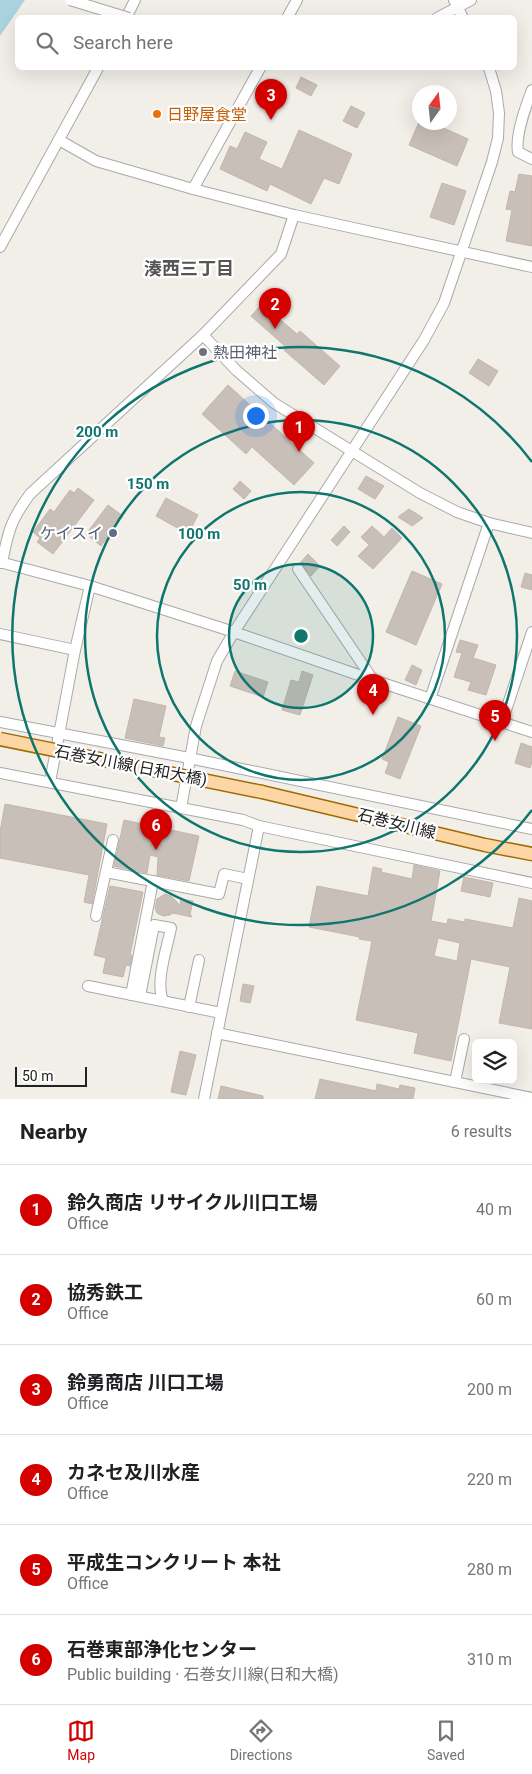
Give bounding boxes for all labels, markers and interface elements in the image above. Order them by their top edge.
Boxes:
search box [15,15,517,70]
icon: search [33,29,61,57]
text: Search here [73,31,173,54]
pin: 3 [255,79,287,120]
north arrow [412,85,457,130]
place label: 日野屋食堂 [167,105,247,124]
marker: 日野屋食堂 [151,108,163,120]
district label: 湊西三丁目 [144,258,234,279]
pin: 2 [259,288,291,329]
place label: 熱田神社 [213,343,277,362]
marker: 熱田神社 [197,346,209,358]
your location [243,403,269,429]
pin: 1 [283,411,315,452]
text: 200 m [76,423,118,441]
text: 150 m [127,475,169,493]
place label: ケイスイ [40,524,103,543]
text: 100 m [178,525,220,543]
marker: ケイスイ [107,527,119,539]
text: 50 m [233,576,267,594]
centre of rings [292,627,310,645]
pin: 4 [357,674,389,715]
pin: 5 [479,700,511,741]
street label: 石巻女川線(日和大橋) [53,741,209,790]
street label: 石巻女川線 [356,805,438,842]
pin: 6 [140,809,172,850]
map controls [472,1039,517,1084]
button: layers [472,1039,517,1084]
scale bar [15,1064,88,1087]
text: 50 m [22,1068,54,1084]
text: Nearby [20,1120,87,1144]
text: 6 results [451,1122,512,1141]
text: 鈴久商店 リサイクル川口工場 [67,1191,318,1214]
text: 1 [31,1200,41,1219]
text: 40 m [476,1200,512,1219]
text: Office [67,1214,109,1233]
text: 協秀鉄工 [67,1281,143,1304]
text: 2 [31,1290,41,1309]
text: 60 m [476,1290,512,1309]
text: Office [67,1304,109,1323]
text: 鈴勇商店 川口工場 [67,1371,224,1394]
text: 3 [31,1380,41,1399]
text: 200 m [467,1380,512,1399]
text: Office [67,1394,109,1413]
text: カネセ及川水産 [67,1461,200,1484]
text: 4 [31,1470,41,1489]
text: 220 m [467,1470,512,1489]
text: Office [67,1484,109,1503]
text: 平成生コンクリート 本社 [67,1551,281,1574]
text: 5 [31,1560,41,1579]
text: 280 m [467,1560,512,1579]
text: Office [67,1574,109,1593]
text: 石巻東部浄化センター [67,1638,257,1661]
text: 6 [31,1650,41,1669]
text: 310 m [467,1650,512,1669]
text: Public building · 石巻女川線(日和大橋) [67,1665,339,1684]
tab: Map [67,1717,95,1763]
tab: Directions [230,1717,293,1763]
tab: Saved [427,1717,465,1763]

